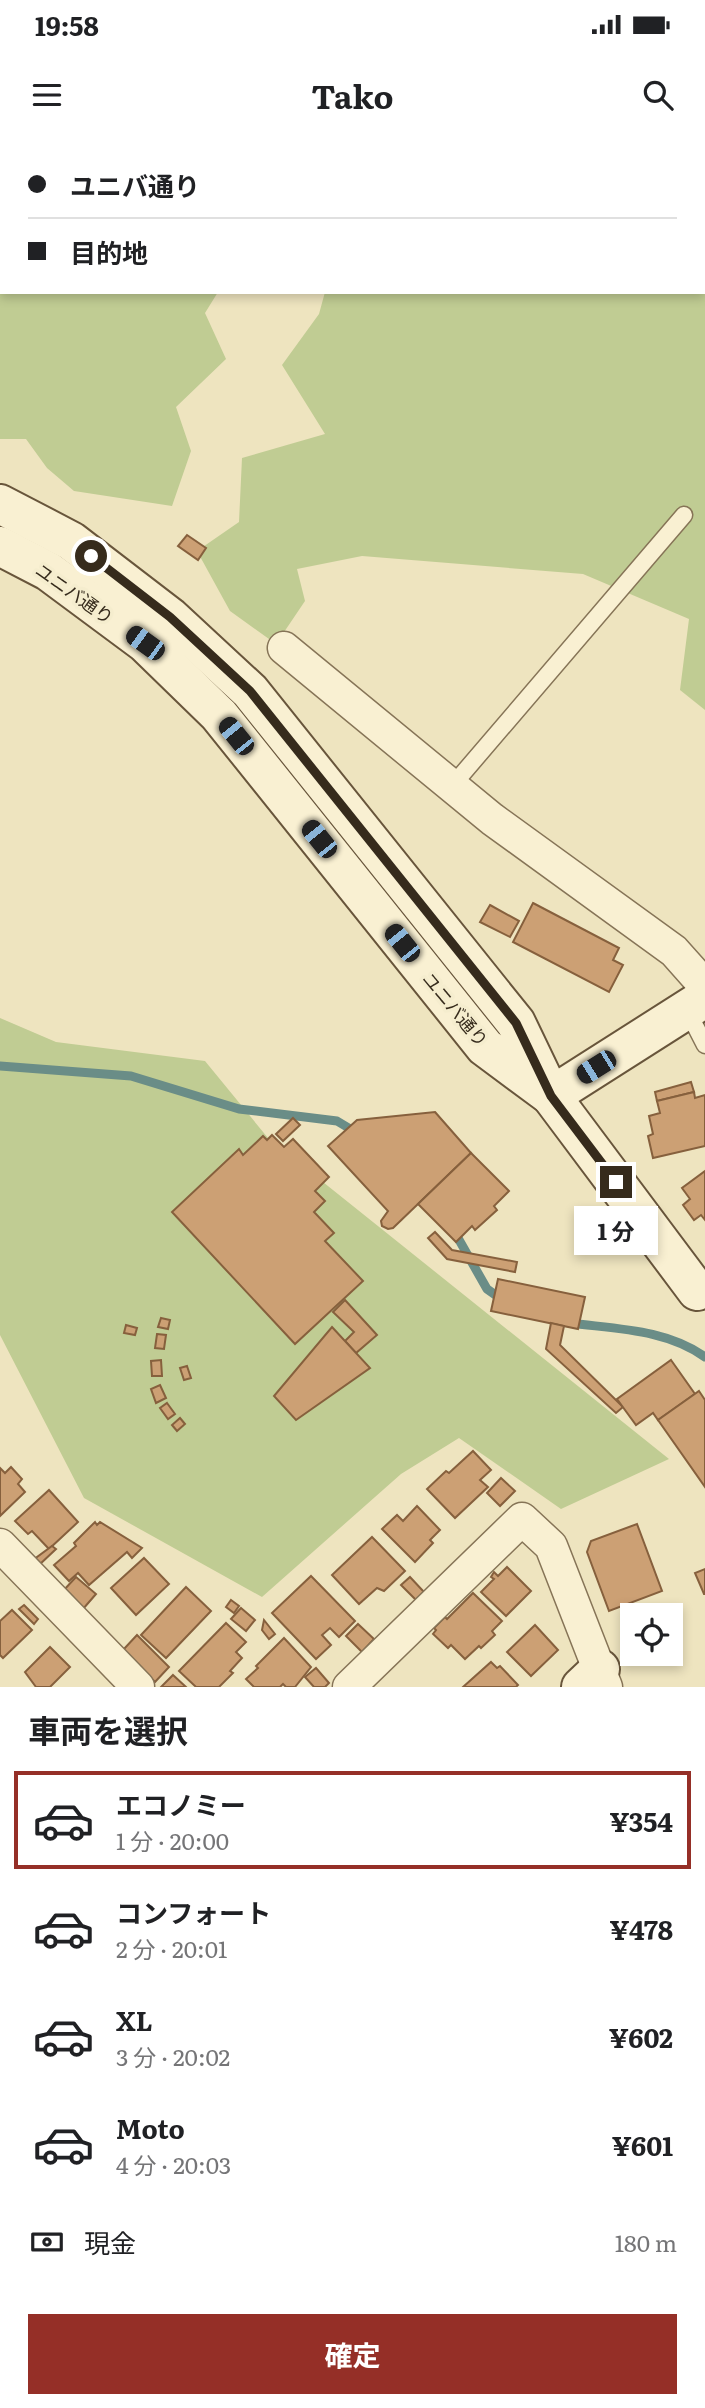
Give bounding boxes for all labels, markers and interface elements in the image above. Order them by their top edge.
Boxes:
text: 19:58 [35,5,99,44]
text: Tako [312,71,393,119]
icon: menu [28,76,66,114]
icon: search [639,76,677,114]
text: ユニバ通り [70,165,200,204]
text: 目的地 [70,232,148,271]
route start [75,540,107,572]
street label: ユニバ通り [30,556,120,630]
car [122,622,169,664]
car [215,713,258,759]
car [298,816,341,862]
car [381,920,424,966]
street label: ユニバ通り [417,966,495,1052]
car [573,1047,620,1087]
route end [600,1166,632,1198]
callout: 1 分 [574,1206,658,1256]
text: 1 分 [597,1213,635,1247]
map controls [620,1603,683,1666]
button: locate [620,1603,683,1666]
text: 車両を選択 [28,1705,188,1753]
text: エコノミー [116,1784,246,1823]
icon: car [32,1789,95,1852]
text: ¥354 [609,1801,673,1840]
text: 1 分 · 20:00 [116,1823,229,1857]
text: コンフォート [116,1892,271,1931]
icon: car [32,1897,95,1960]
text: ¥478 [610,1909,673,1948]
text: 2 分 · 20:01 [116,1931,227,1965]
text: XL [116,2000,153,2039]
icon: car [32,2005,95,2068]
text: ¥602 [609,2017,673,2056]
text: 3 分 · 20:02 [116,2039,230,2073]
text: Moto [116,2108,185,2147]
icon: car [32,2113,95,2176]
text: ¥601 [612,2125,673,2164]
text: 4 分 · 20:03 [116,2147,231,2181]
text: 現金 [84,2222,136,2261]
icon: cash [28,2223,66,2261]
text: 180 m [615,2225,677,2259]
button: 確定 [28,2314,677,2394]

